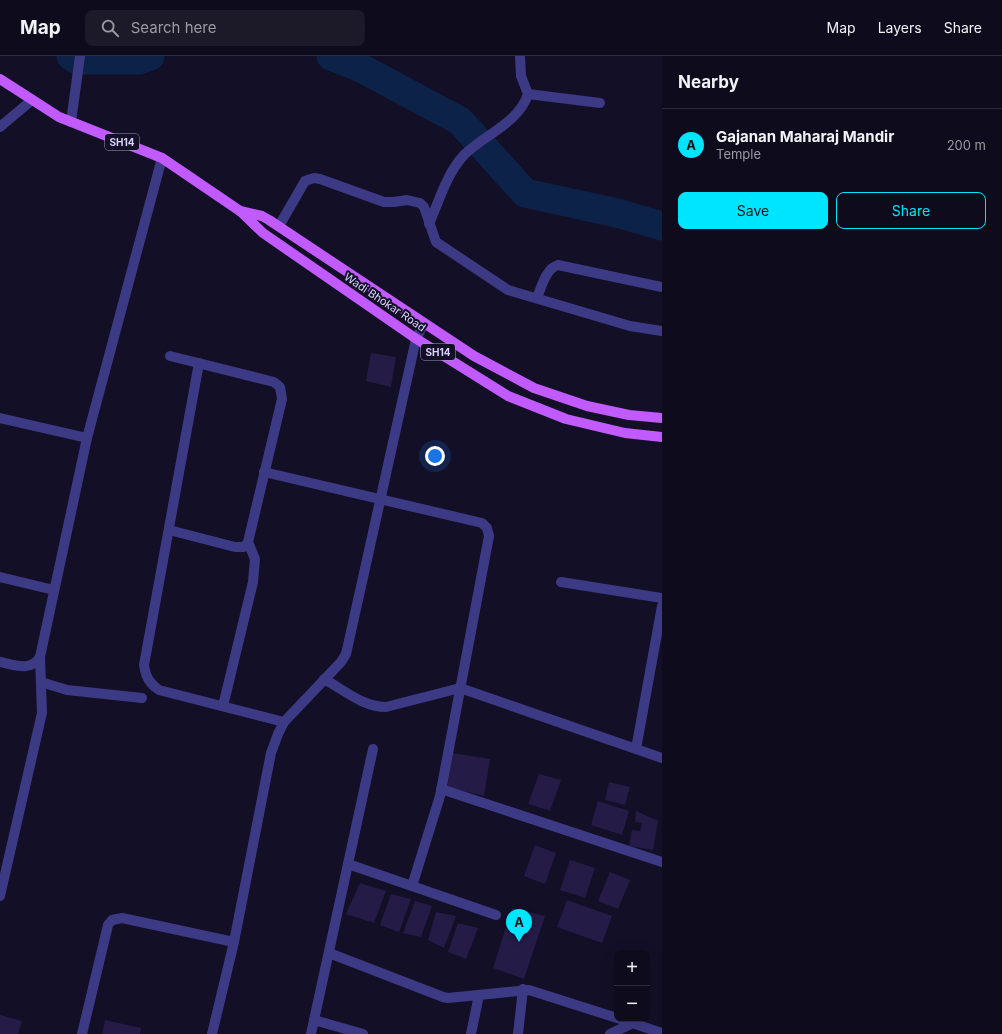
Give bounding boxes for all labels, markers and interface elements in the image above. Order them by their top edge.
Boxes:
search box [85,10,365,46]
text: Map [20,16,61,39]
icon: search [99,17,121,39]
text: Search here [131,18,216,37]
text: Map [827,19,856,36]
text: Layers [878,19,922,36]
text: Share [944,19,982,36]
text: Nearby [678,72,739,92]
text: Gajanan Maharaj Mandir [716,127,894,146]
road number: SH14 [105,134,139,150]
text: A [686,137,696,153]
text: 200 m [947,137,986,153]
text: Temple [716,146,761,162]
button: Save [678,192,828,229]
button: Share [836,192,986,229]
street label: Wadi Bhokar Road [342,270,428,334]
road number: SH14 [421,344,455,360]
your location [425,446,445,466]
pin: A [506,909,532,942]
map controls [614,950,650,1022]
button: + [614,950,650,986]
button: − [614,986,650,1022]

